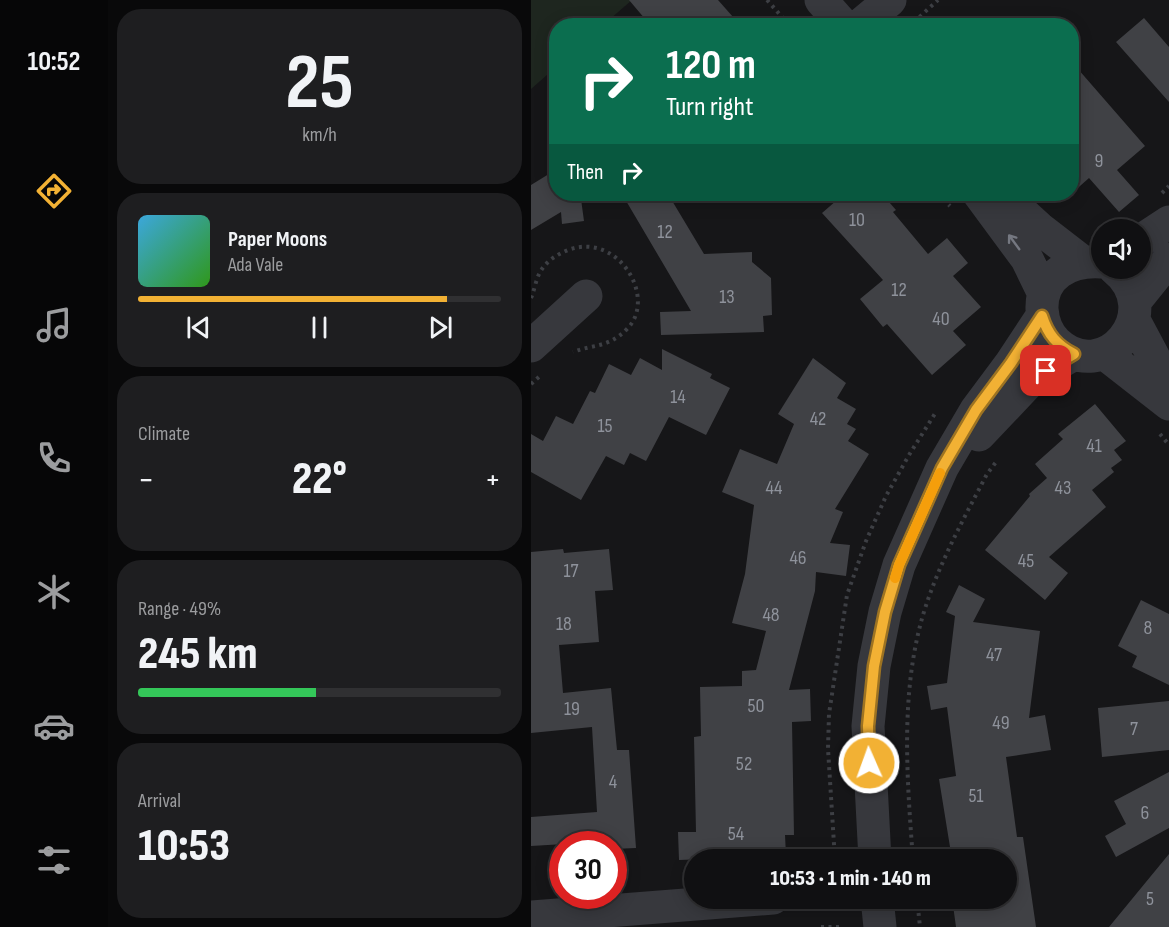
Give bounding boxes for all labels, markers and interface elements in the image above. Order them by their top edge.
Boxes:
text: 25 [285,37,354,130]
text: 120 m [666,40,756,91]
icon: right [567,42,645,120]
text: 10:52 [28,46,80,78]
text: Turn right [666,91,753,123]
text: km/h [302,123,337,147]
house number: 9 [1095,149,1103,173]
icon: right [615,156,648,189]
text: Then [567,159,603,186]
icon: directions [33,170,75,212]
house number: 10 [849,208,865,232]
map controls [1091,219,1151,279]
button: sound [1091,219,1151,279]
house number: 12 [657,220,673,244]
text: Paper Moons [228,226,327,253]
one-way arrow [1008,234,1020,250]
text: Ada Vale [228,253,283,277]
house number: 12 [891,278,907,302]
house number: 13 [719,285,735,309]
icon: music [33,304,75,346]
house number: 40 [932,307,950,331]
icon: previous [182,311,215,344]
icon: pause [303,311,336,344]
icon: next [424,311,457,344]
pin [1020,345,1071,396]
icon: arrive [1029,354,1062,387]
house number: 14 [670,385,686,409]
house number: 42 [810,407,826,431]
house number: 15 [597,414,613,438]
text: Climate [138,422,190,446]
house number: 41 [1086,434,1102,458]
icon: phone [33,437,75,479]
text: 22° [292,452,347,507]
text: − [138,460,154,500]
text: + [485,460,501,500]
house number: 44 [766,476,782,500]
house number: 43 [1055,476,1071,500]
house number: 46 [789,546,807,570]
house number: 45 [1018,549,1034,573]
house number: 17 [564,559,578,583]
icon: climate [33,571,75,613]
text: Range · 49% [138,597,221,621]
house number: 48 [762,603,780,627]
house number: 18 [556,612,572,636]
house number: 8 [1144,616,1152,640]
text: 245 km [138,627,258,682]
house number: 47 [986,643,1002,667]
house number: 50 [748,694,764,718]
house number: 19 [564,697,580,721]
icon: car [33,705,75,747]
house number: 49 [992,711,1010,735]
house number: 7 [1130,717,1138,741]
position arrow [837,731,901,795]
house number: 52 [736,752,752,776]
house number: 4 [609,770,617,794]
house number: 51 [968,784,984,808]
text: Arrival [138,789,181,813]
house number: 6 [1141,801,1149,825]
text: 10:53 [138,819,230,874]
house number: 54 [728,822,744,846]
speed limit sign: 30 [549,831,627,909]
icon: filters [33,839,75,881]
text: 10:53 · 1 min · 140 m [770,865,931,892]
house number: 5 [1146,887,1154,911]

